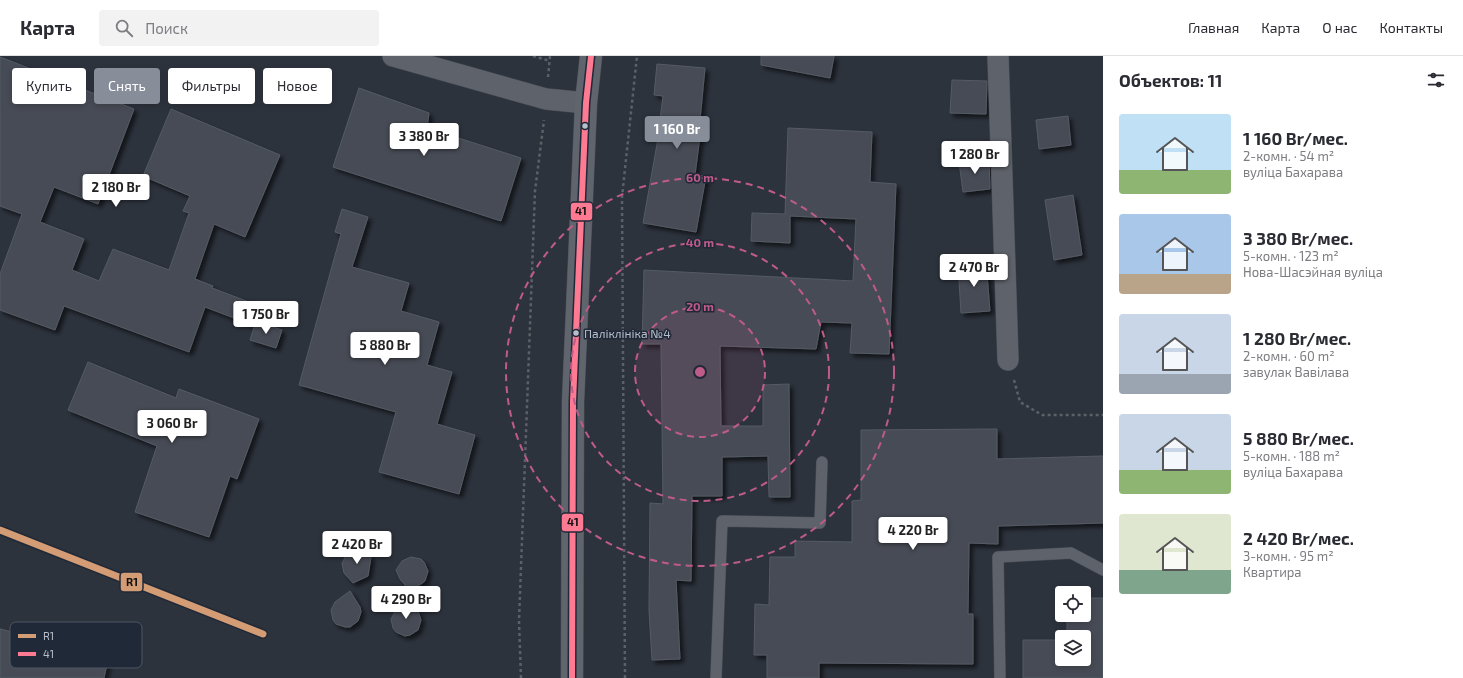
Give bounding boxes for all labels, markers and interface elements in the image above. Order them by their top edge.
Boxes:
search box [99,10,379,46]
text: Карта [20,16,75,39]
icon: search [113,17,135,39]
text: Поиск [145,19,188,37]
text: Главная [1188,19,1239,36]
text: Карта [1261,19,1300,36]
text: О нас [1322,19,1358,36]
text: Контакты [1380,19,1443,36]
chip: Купить [12,68,86,104]
chip: Снять [94,68,160,104]
chip: Фильтры [168,68,255,104]
chip: Новое [263,68,332,104]
icon: filters [1425,69,1447,91]
text: Объектов: 11 [1119,70,1222,90]
pin: 1 160 Br [636,116,718,150]
unlabelled marker [580,121,590,131]
text: 1 160 Br [654,121,700,137]
pin: 3 380 Br [383,123,465,157]
text: 3 380 Br [399,128,449,144]
text: 1 160 Br/мес. [1243,128,1348,148]
icon: home [1151,130,1199,178]
pin: 1 280 Br [934,141,1016,175]
text: 1 280 Br [951,146,999,162]
text: 2-комн. · 54 m² [1243,148,1334,164]
text: вуліца Бахарава [1243,164,1343,180]
text: 60 m [686,170,714,184]
pin: 2 180 Br [75,174,157,208]
text: 2 180 Br [92,179,140,195]
line badge: 41 [570,202,593,221]
text: 41 [575,204,587,217]
text: 3 380 Br/мес. [1243,228,1353,248]
icon: home [1151,230,1199,278]
text: 40 m [686,235,714,249]
text: 5-комн. · 123 m² [1243,248,1339,264]
pin: 2 470 Br [933,254,1015,288]
text: 2 470 Br [949,259,999,275]
text: Нова-Шасэйная вуліца [1243,264,1383,280]
text: 20 m [686,299,714,313]
pin: 1 750 Br [225,301,307,335]
text: 1 750 Br [242,306,290,322]
place label: Паліклініка №4 [584,326,671,340]
marker: Паліклініка №4 [571,328,581,338]
text: 1 280 Br/мес. [1243,328,1351,348]
icon: home [1151,330,1199,378]
pin: 5 880 Br [344,332,426,366]
text: 5 880 Br [359,337,411,353]
text: 2-комн. · 60 m² [1243,348,1335,364]
text: завулак Вавілава [1243,364,1349,380]
centre of rings [693,365,707,379]
pin: 3 060 Br [131,410,213,444]
text: 3 060 Br [147,415,197,431]
text: 5 880 Br/мес. [1243,428,1354,448]
icon: home [1151,430,1199,478]
text: 5-комн. · 188 m² [1243,448,1340,464]
text: вуліца Бахарава [1243,464,1343,480]
line badge: 41 [561,513,584,532]
text: 41 [567,515,579,528]
pin: 4 220 Br [872,517,954,551]
text: 4 220 Br [887,522,939,538]
text: 2 420 Br/мес. [1243,528,1354,548]
icon: home [1151,530,1199,578]
pin: 2 420 Br [316,531,398,565]
text: 2 420 Br [331,536,383,552]
text: 3-комн. · 95 m² [1243,548,1334,564]
text: Квартира [1243,564,1302,580]
line badge: R1 [120,572,143,592]
text: R1 [126,575,138,588]
pin: 4 290 Br [365,586,447,620]
map controls [1055,586,1091,666]
button: locate [1055,586,1091,622]
text: 4 290 Br [380,591,432,607]
legend [10,622,142,668]
text: R1 [43,629,54,642]
button: layers [1055,630,1091,666]
text: 41 [43,647,54,660]

